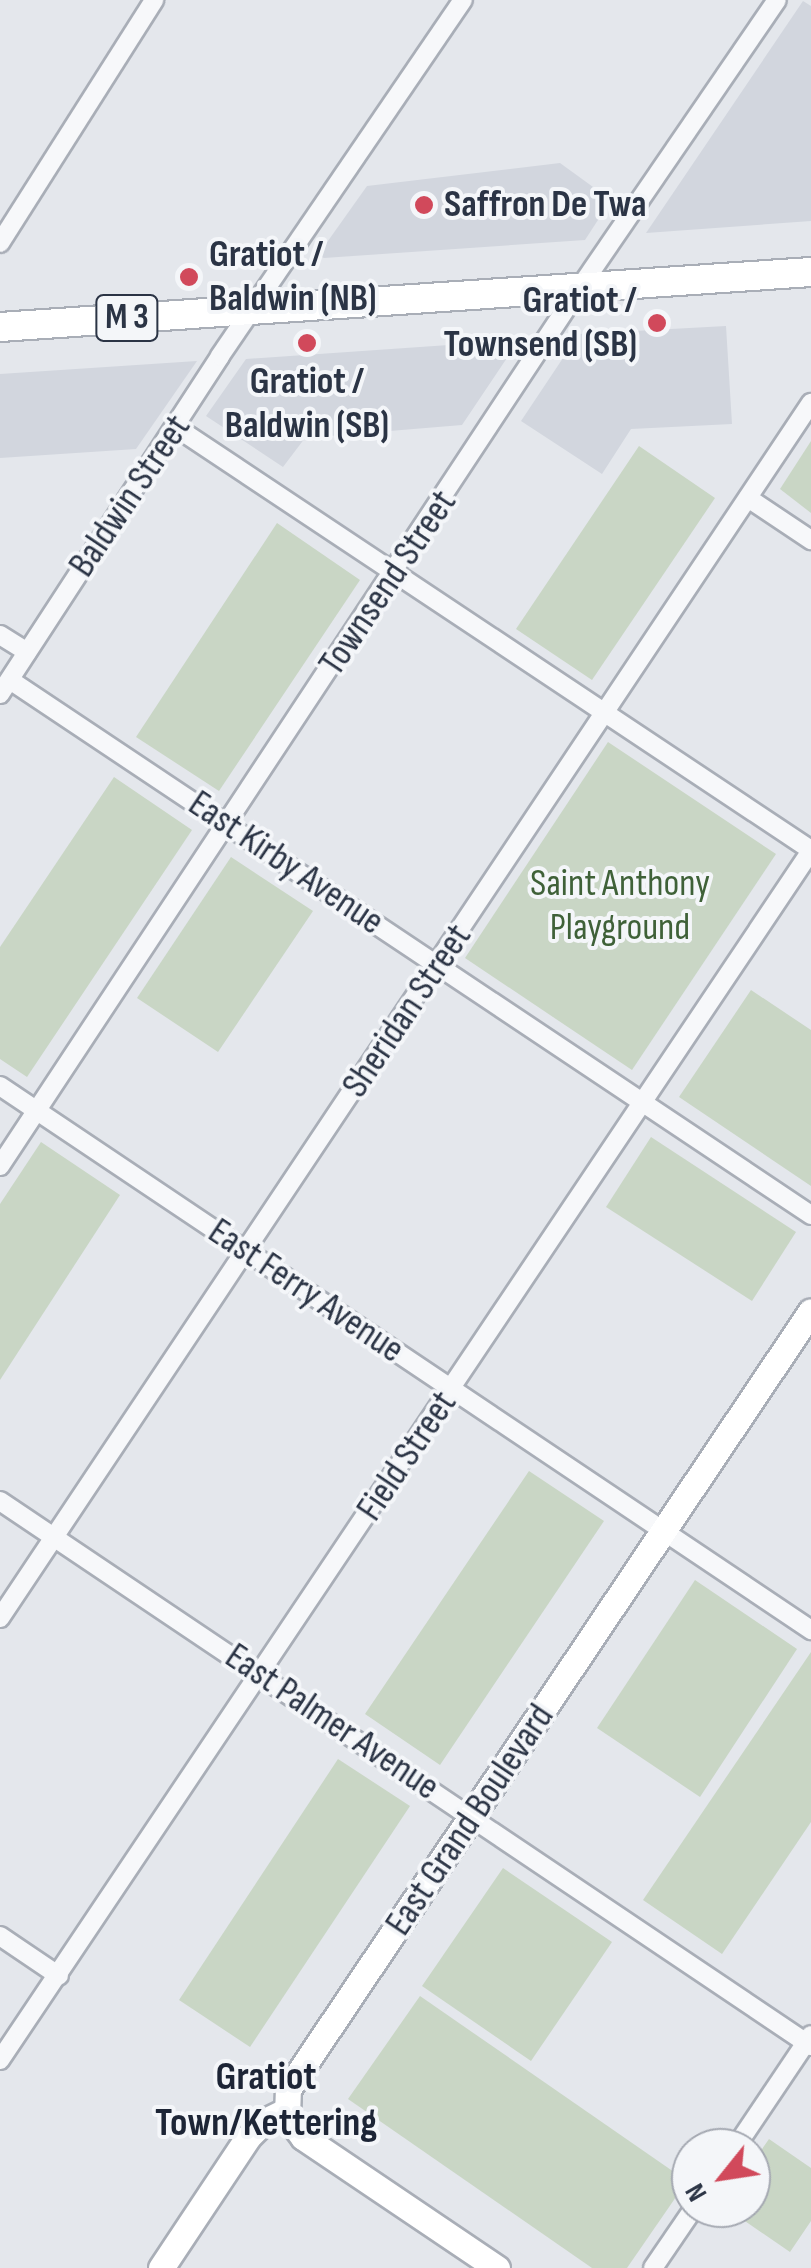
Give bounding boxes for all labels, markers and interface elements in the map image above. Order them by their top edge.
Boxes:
place label: Saffron De Twa [444,182,646,228]
marker: Saffron De Twa [413,194,435,216]
place label: Gratiot / Baldwin (NB) [209,232,377,322]
marker: Gratiot / Baldwin (NB) [178,266,200,288]
place label: Gratiot / Townsend (SB) [444,278,637,368]
road number: M 3 [94,288,160,348]
marker: Gratiot / Townsend (SB) [646,312,668,334]
marker: Gratiot / Baldwin (SB) [296,332,318,354]
place label: Gratiot / Baldwin (SB) [225,359,389,448]
street label: Baldwin Street [59,406,201,586]
street label: Townsend Street [309,482,467,684]
street label: East Kirby Avenue [180,781,392,945]
park label: Saint Anthony Playground [530,861,710,951]
street label: Sheridan Street [333,916,481,1106]
street label: East Ferry Avenue [200,1209,412,1373]
street label: Field Street [347,1383,467,1529]
street label: East Palmer Avenue [217,1634,447,1810]
street label: East Grand Boulevard [376,1696,564,1944]
district label: Gratiot Town/Kettering [155,2053,377,2147]
north arrow [671,2128,771,2228]
text: N [678,2178,714,2207]

